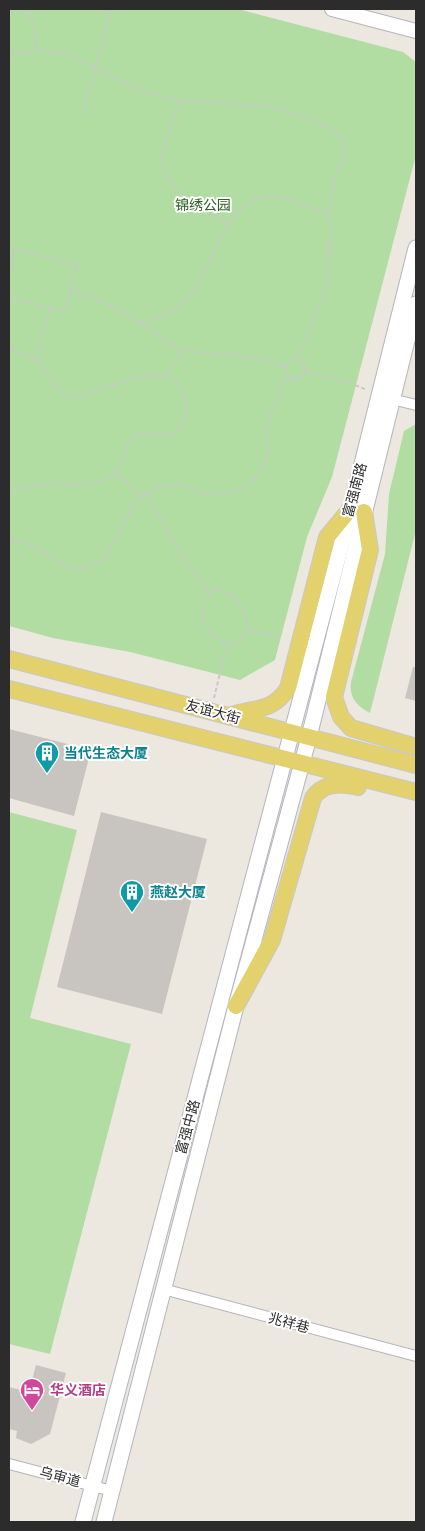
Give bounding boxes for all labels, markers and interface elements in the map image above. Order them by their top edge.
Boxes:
park label: 锦绣公园 [175,197,231,214]
street label: 富强南路 [340,461,370,519]
street label: 友谊大街 [184,697,242,727]
building icon: 当代生态大厦 [34,740,60,774]
place label: 当代生态大厦 [64,745,148,762]
building icon: 燕赵大厦 [119,879,145,913]
place label: 燕赵大厦 [150,884,206,901]
street label: 富强中路 [173,1098,203,1156]
street label: 兆祥巷 [267,1309,311,1337]
hotel icon: 华义酒店 [19,1377,45,1411]
place label: 华义酒店 [50,1382,106,1399]
street label: 乌审道 [38,1463,82,1491]

